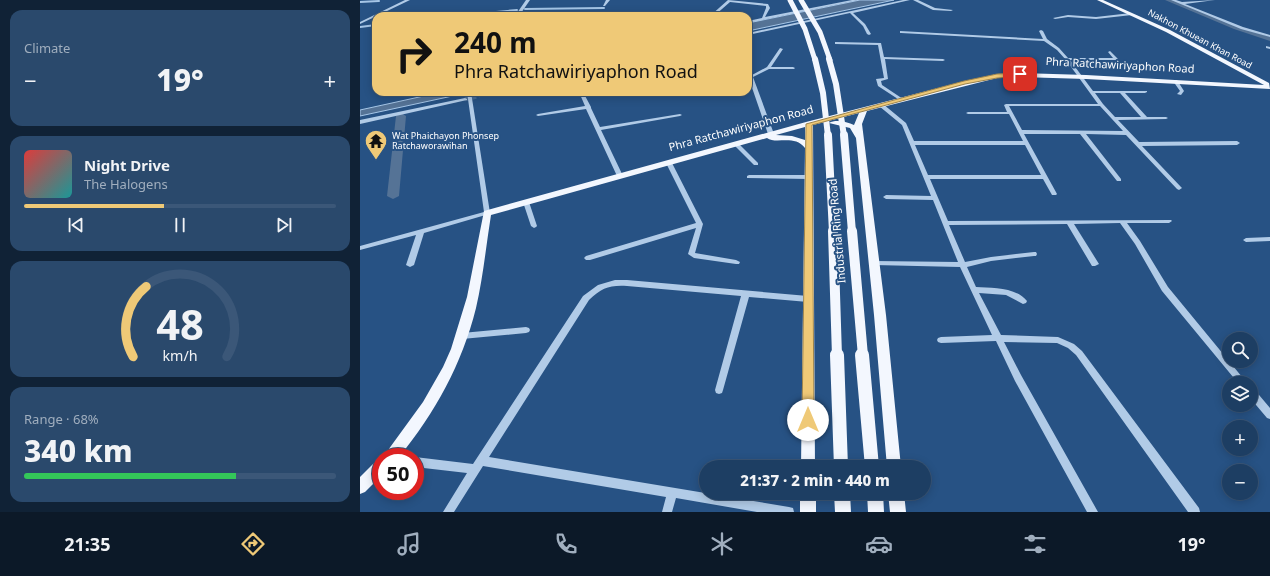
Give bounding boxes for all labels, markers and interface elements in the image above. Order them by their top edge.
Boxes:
street label: Nakhon Khuean Khan Road [1146,6,1255,72]
text: 240 m [454,23,537,61]
icon: right [388,28,440,80]
text: Climate [24,39,70,57]
street label: Phra Ratchawiriyaphon Road [1045,53,1195,76]
pin [1003,57,1037,91]
text: 19° [156,59,204,100]
text: Phra Ratchawiriyaphon Road [454,59,698,83]
icon: arrive [1009,63,1031,85]
text: − [24,65,37,95]
text: + [323,65,336,95]
street label: Phra Ratchawiriyaphon Road [667,101,815,154]
temple icon: Wat Phaichayon Phonsep Ratchaworawihan [363,128,389,161]
place label: Wat Phaichayon Phonsep Ratchaworawihan [392,129,499,152]
text: Night Drive [84,155,170,175]
text: The Halogens [84,175,168,193]
street label: Industrial Ring Road [824,178,849,284]
icon: previous [65,214,87,236]
icon: pause [169,214,191,236]
icon: next [273,214,295,236]
text: 48 [156,296,204,352]
map controls [1222,332,1258,500]
button: search [1222,332,1258,368]
text: km/h [162,345,198,364]
button: layers [1222,376,1258,412]
position arrow [787,399,829,441]
text: Range · 68% [24,410,99,428]
button: + [1222,420,1258,456]
text: 340 km [24,430,133,471]
speed limit sign: 50 [372,448,424,500]
button: − [1222,464,1258,500]
text: 21:37 · 2 min · 440 m [740,470,890,490]
icon: directions [239,530,267,558]
icon: music [395,530,423,558]
icon: phone [552,530,580,558]
icon: climate [708,530,736,558]
icon: car [865,530,893,558]
icon: filters [1021,530,1049,558]
text: 21:35 [64,532,110,556]
text: 19° [1178,532,1206,556]

